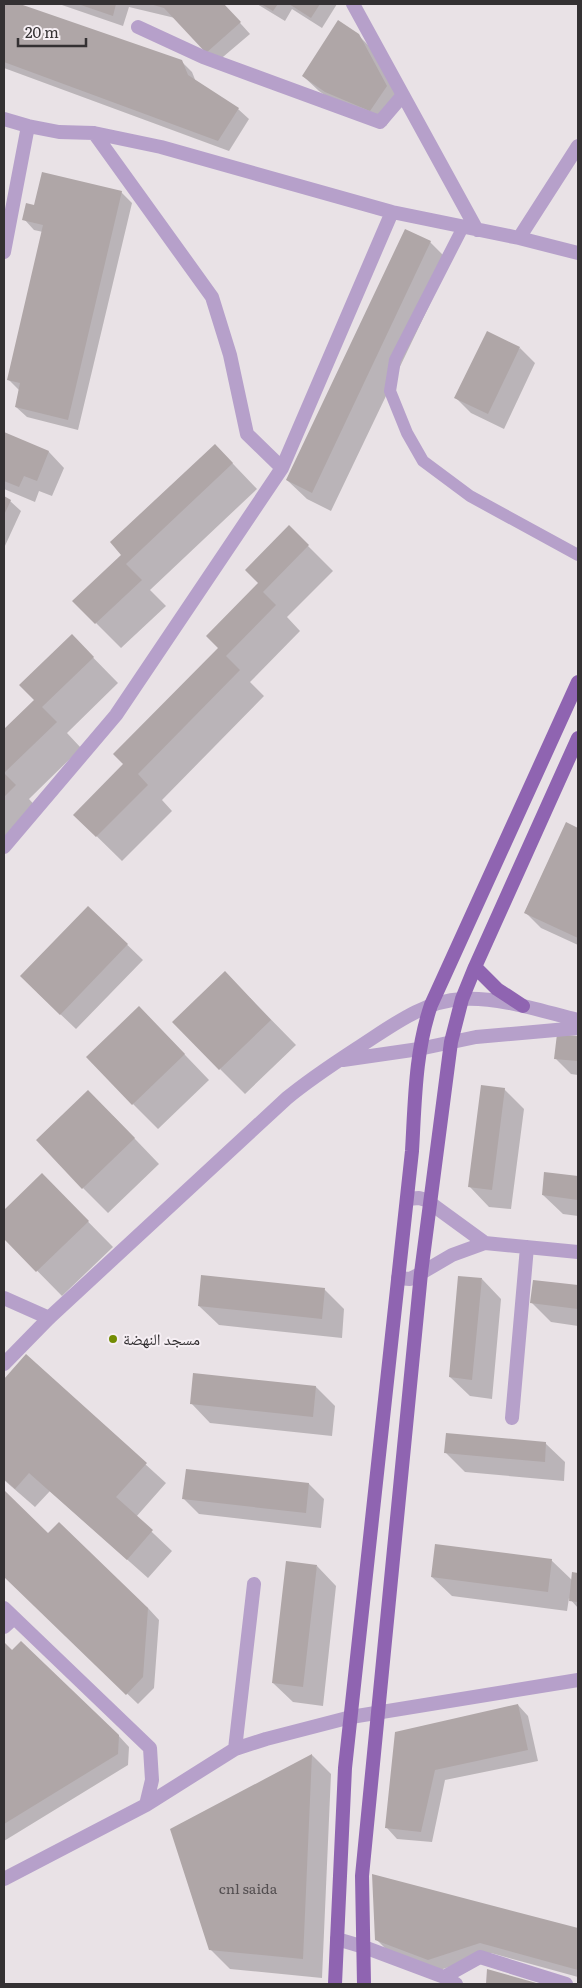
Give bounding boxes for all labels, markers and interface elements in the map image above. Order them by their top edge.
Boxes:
scale bar [18,15,85,47]
text: 20 m [25,20,59,43]
place label: مسجد النهضة [123,1326,200,1350]
marker: مسجد النهضة [107,1333,119,1345]
house number: cnl saida [219,1878,278,1898]

